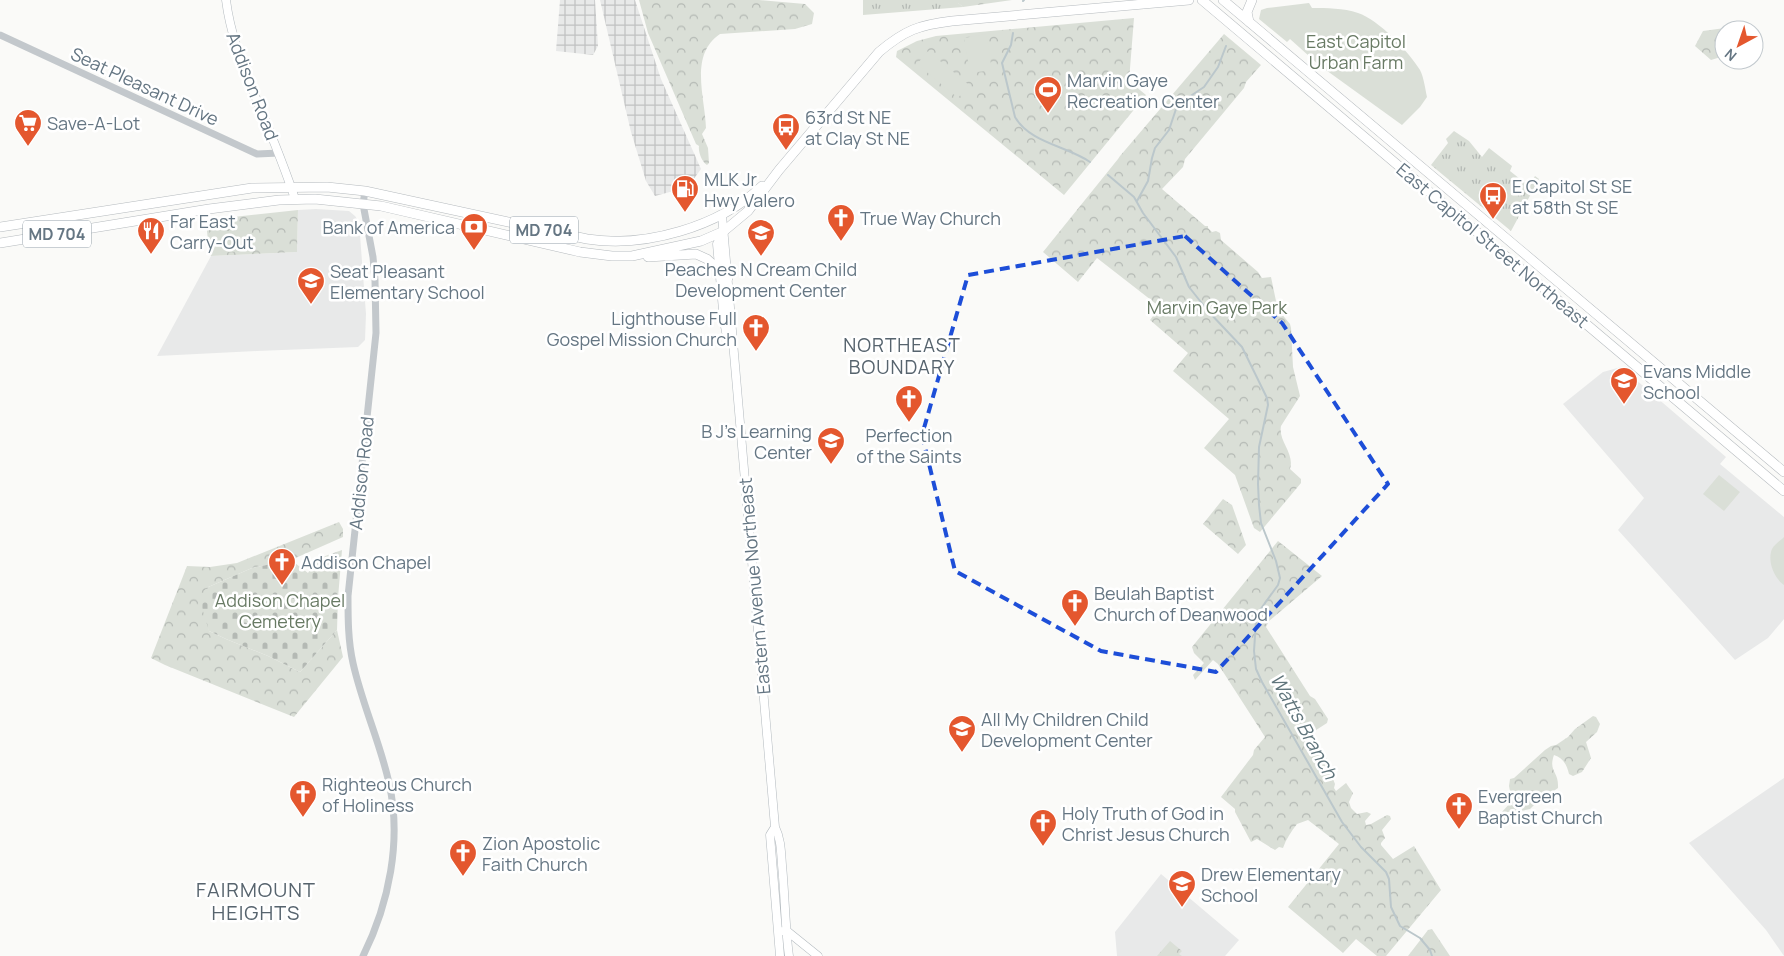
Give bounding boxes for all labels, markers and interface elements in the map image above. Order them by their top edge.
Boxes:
north arrow [1714,20,1764,70]
street label: Addison Road [221,28,285,144]
park label: East Capitol Urban Farm [1306,29,1406,74]
street label: Seat Pleasant Drive [67,41,223,131]
text: N [1720,45,1740,66]
place label: Marvin Gaye Recreation Center [1067,68,1220,113]
sports icon: Marvin Gaye Recreation Center [1033,75,1063,114]
place label: 63rd St NE at Clay St NE [805,105,910,150]
supermarket icon: Save-A-Lot [13,108,43,147]
place label: Save-A-Lot [47,111,140,135]
bus stop icon: 63rd St NE at Clay St NE [771,112,801,151]
street label: East Capitol Street Northeast [1392,157,1594,333]
place label: MLK Jr Hwy Valero [704,167,795,212]
fuel station icon: MLK Jr Hwy Valero [670,174,700,213]
place label: E Capitol St SE at 58th St SE [1512,174,1632,219]
bus stop icon: E Capitol St SE at 58th St SE [1478,181,1508,220]
church icon: True Way Church [826,203,856,242]
place label: True Way Church [860,206,1001,230]
place label: Far East Carry-Out [170,209,254,254]
bank icon: Bank of America [459,212,489,251]
place label: Bank of America [322,215,455,239]
restaurant icon: Far East Carry-Out [136,216,166,255]
road number: MD 704 [510,216,578,244]
school or university icon: Peaches N Cream Child Development Center [746,218,776,257]
road number: MD 704 [23,220,91,248]
place label: Peaches N Cream Child Development Center [665,257,857,302]
place label: Seat Pleasant Elementary School [330,259,485,304]
school or university icon: Seat Pleasant Elementary School [296,266,326,305]
park label: Marvin Gaye Park [1147,295,1288,319]
place label: Lighthouse Full Gospel Mission Church [547,306,737,351]
church icon: Lighthouse Full Gospel Mission Church [741,313,771,352]
district label: NORTHEAST BOUNDARY [843,332,961,380]
place label: Evans Middle School [1643,359,1751,404]
school or university icon: Evans Middle School [1609,366,1639,405]
church icon: Perfection of the Saints [894,384,924,423]
street label: Addison Road [343,415,379,531]
place label: B J's Learning Center [701,419,813,464]
place label: Perfection of the Saints [856,423,962,468]
school or university icon: B J's Learning Center [816,426,846,465]
street label: Eastern Avenue Northeast [733,477,775,695]
church icon: Addison Chapel [267,547,297,586]
place label: Addison Chapel [301,550,431,574]
place label: Beulah Baptist Church of Deanwood [1094,581,1268,626]
park label: Addison Chapel Cemetery [215,588,345,633]
church icon: Beulah Baptist Church of Deanwood [1060,588,1090,627]
water label: Watts Branch [1264,669,1344,784]
place label: All My Children Child Development Center [981,707,1153,752]
school or university icon: All My Children Child Development Center [947,714,977,753]
place label: Righteous Church of Holiness [322,772,472,817]
church icon: Righteous Church of Holiness [288,779,318,818]
place label: Evergreen Baptist Church [1478,784,1603,829]
church icon: Evergreen Baptist Church [1444,791,1474,830]
place label: Holy Truth of God in Christ Jesus Church [1062,801,1230,846]
church icon: Holy Truth of God in Christ Jesus Church [1028,808,1058,847]
place label: Zion Apostolic Faith Church [482,831,600,876]
church icon: Zion Apostolic Faith Church [448,838,478,877]
place label: Drew Elementary School [1201,862,1341,907]
school or university icon: Drew Elementary School [1167,869,1197,908]
district label: FAIRMOUNT HEIGHTS [196,876,316,926]

